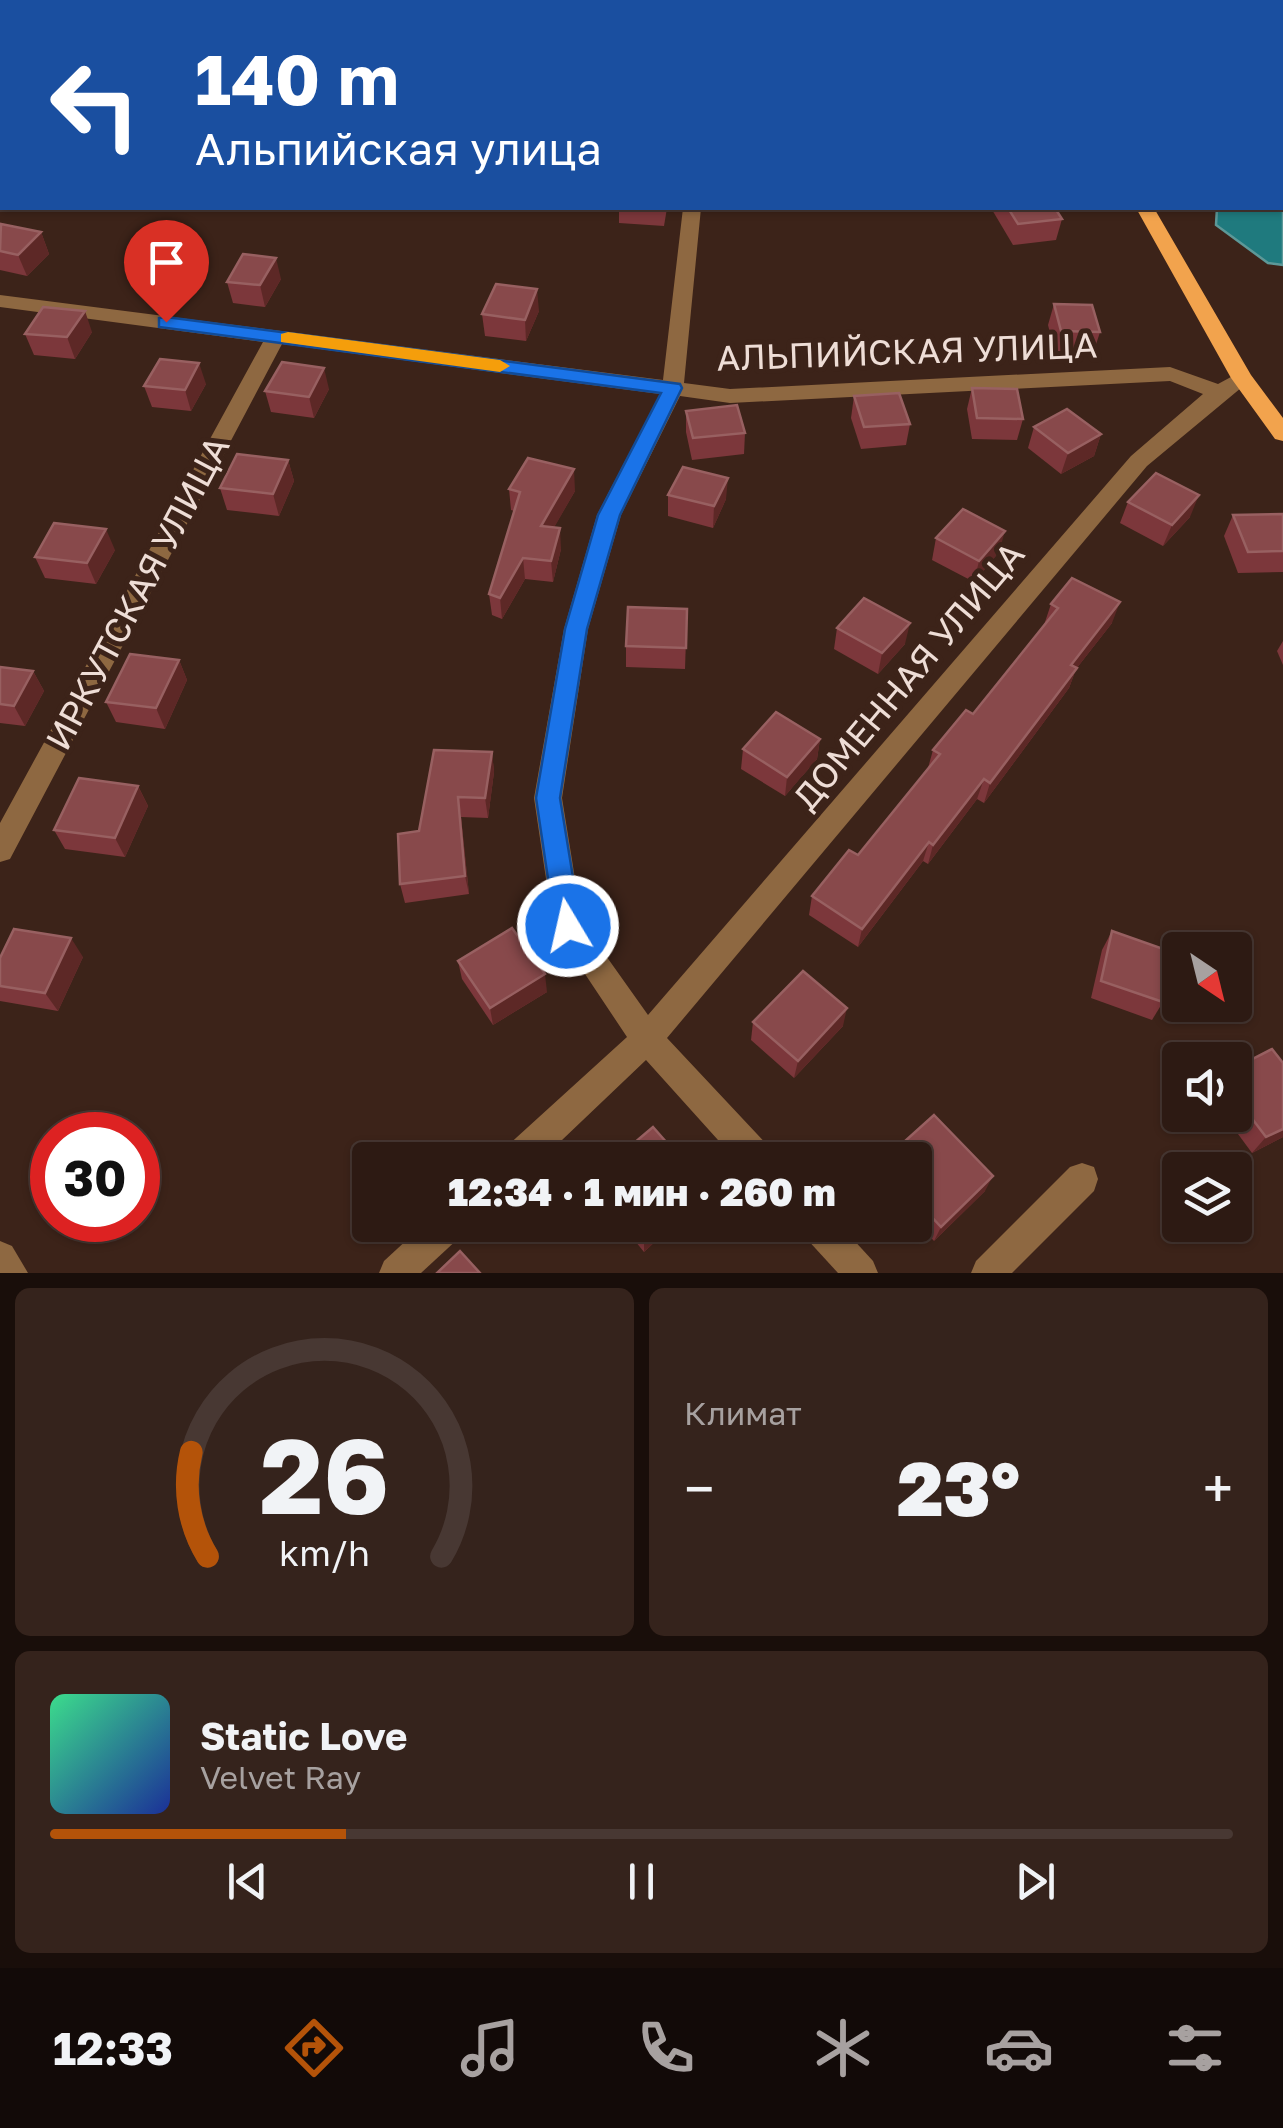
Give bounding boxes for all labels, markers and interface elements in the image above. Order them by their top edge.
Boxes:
text: 140 m [195,36,399,120]
icon: left [30,40,160,170]
text: Альпийская улица [195,121,602,175]
pin [124,220,209,323]
icon: arrive [139,235,194,290]
street label: АЛЬПИЙСКАЯ УЛИЦА [716,323,1098,379]
street label: ИРКУТСКАЯ УЛИЦА [37,428,238,757]
street label: ДОМЕННАЯ УЛИЦА [784,533,1032,818]
position arrow [516,874,620,978]
north arrow [1162,932,1252,1022]
map controls [1162,932,1252,1242]
button: sound [1162,1042,1252,1132]
speed limit sign: 30 [30,1112,160,1242]
button: layers [1162,1152,1252,1242]
text: 12:34 · 1 мин · 260 m [448,1169,836,1214]
text: Климат [684,1394,802,1432]
text: 26 [260,1412,389,1537]
text: 23° [897,1442,1020,1533]
text: − [684,1455,714,1521]
text: + [1203,1455,1233,1521]
text: km/h [279,1531,370,1574]
text: Static Love [200,1713,407,1758]
text: Velvet Ray [200,1758,361,1796]
icon: previous [220,1854,275,1909]
icon: pause [614,1854,669,1909]
icon: next [1008,1854,1063,1909]
icon: directions [279,2013,349,2083]
icon: music [455,2013,525,2083]
icon: phone [631,2013,701,2083]
icon: climate [808,2013,878,2083]
icon: car [984,2013,1054,2083]
icon: filters [1160,2013,1230,2083]
text: 12:33 [53,2021,173,2075]

